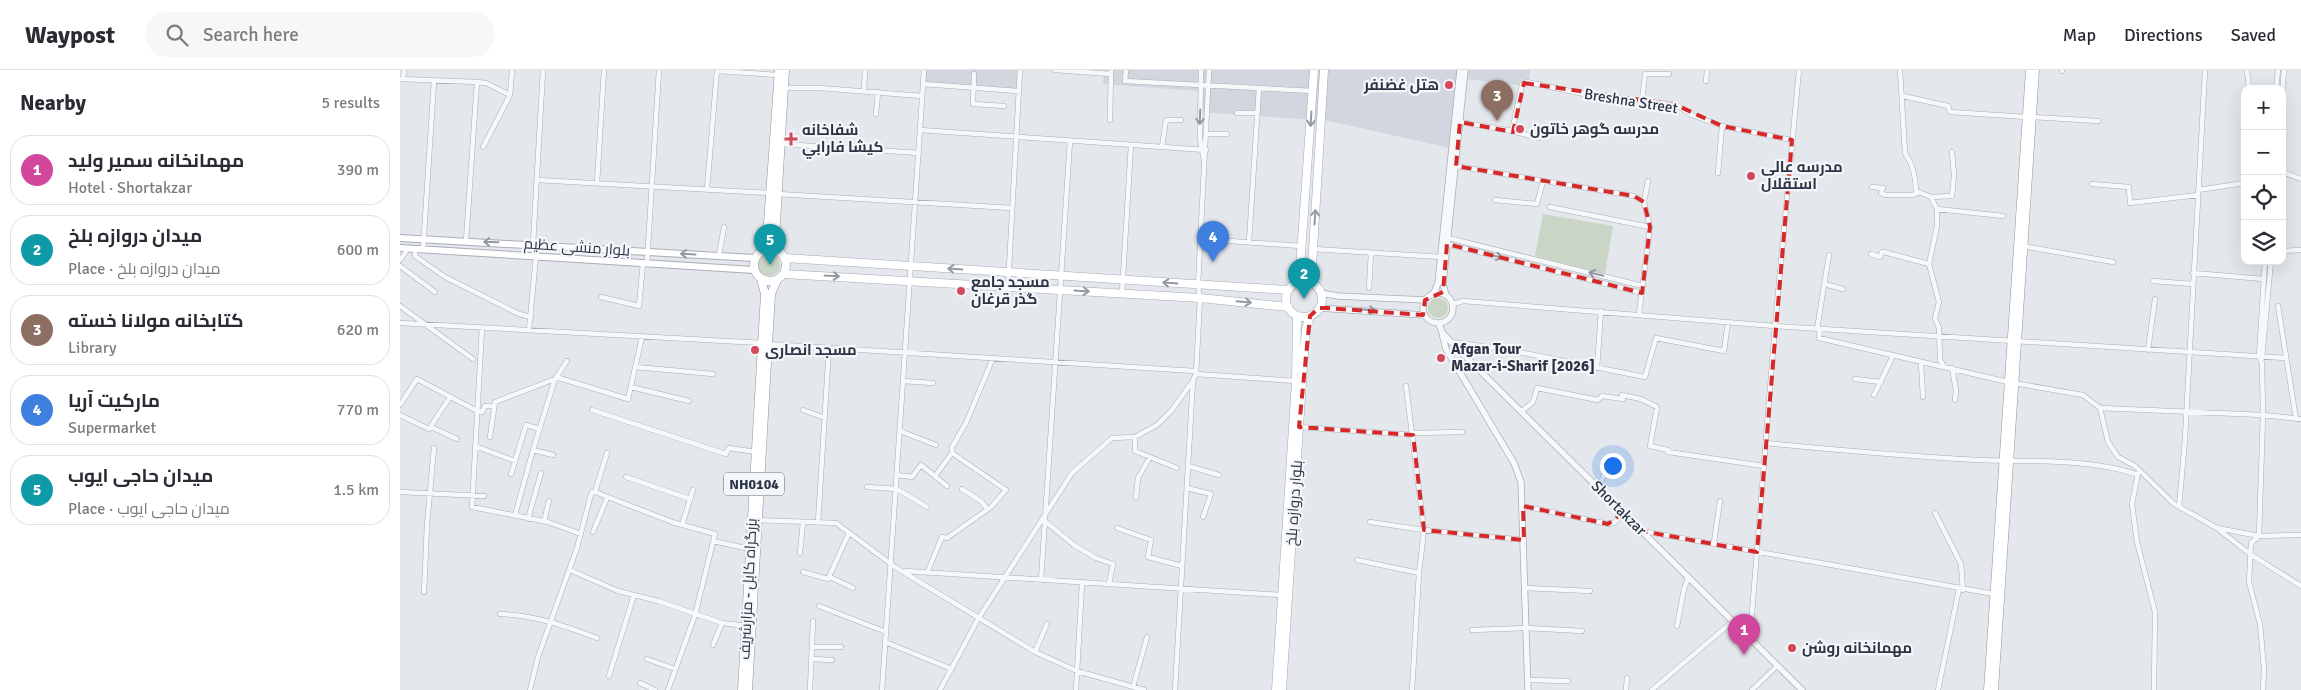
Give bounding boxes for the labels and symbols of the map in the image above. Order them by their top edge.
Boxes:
place label: هتل غضنفر [1363,76,1439,94]
marker: هتل غضنفر [1443,79,1455,91]
pin: 3 [1481,80,1513,121]
street label: Breshna Street [1583,85,1679,117]
one-way arrow [1196,109,1205,125]
one-way arrow [1307,110,1316,126]
place label: مدرسه گوهر خاتون [1530,120,1659,138]
place label: شفاخانه كيشا فارابي [802,121,883,159]
marker: مدرسه گوهر خاتون [1514,123,1526,135]
marker: شفاخانه كيشا فارابي [784,132,798,146]
place label: مدرسه عالی استقلال [1761,158,1843,193]
marker: مدرسه عالی استقلال [1745,170,1757,182]
one-way arrow [1310,209,1319,225]
pin: 4 [1197,221,1229,262]
pin: 5 [754,224,786,265]
street label: بلوار منشی عظیم [523,234,631,261]
one-way arrow [483,238,499,247]
one-way arrow [680,249,696,258]
one-way arrow [1486,252,1502,261]
pin: 2 [1288,258,1320,299]
one-way arrow [948,264,964,273]
one-way arrow [1588,269,1604,278]
one-way arrow [824,272,840,281]
place label: مسجد جامع گذر قرغان [971,273,1050,308]
one-way arrow [1162,278,1178,287]
marker: مسجد جامع گذر قرغان [955,285,967,297]
one-way arrow [1074,286,1090,296]
one-way arrow [1236,297,1252,307]
one-way arrow [1359,306,1375,315]
place label: Afgan Tour Mazar-i-Sharif [2026] [1451,340,1595,375]
place label: مسجد انصاری [765,341,857,359]
marker: مسجد انصاری [749,344,761,356]
marker: Afgan Tour Mazar-i-Sharif [2026] [1435,352,1447,364]
your location [1600,453,1626,479]
street label: بلوار دروازه بلخ [1282,459,1308,547]
road number: NH0104 [724,472,784,496]
street label: Shortakzar [1588,477,1651,540]
street label: بزرگراه کابل - مزارشریف [735,518,762,660]
pin: 1 [1728,614,1760,655]
place label: مهمانخانه روشن [1802,639,1912,657]
marker: مهمانخانه روشن [1786,642,1798,654]

